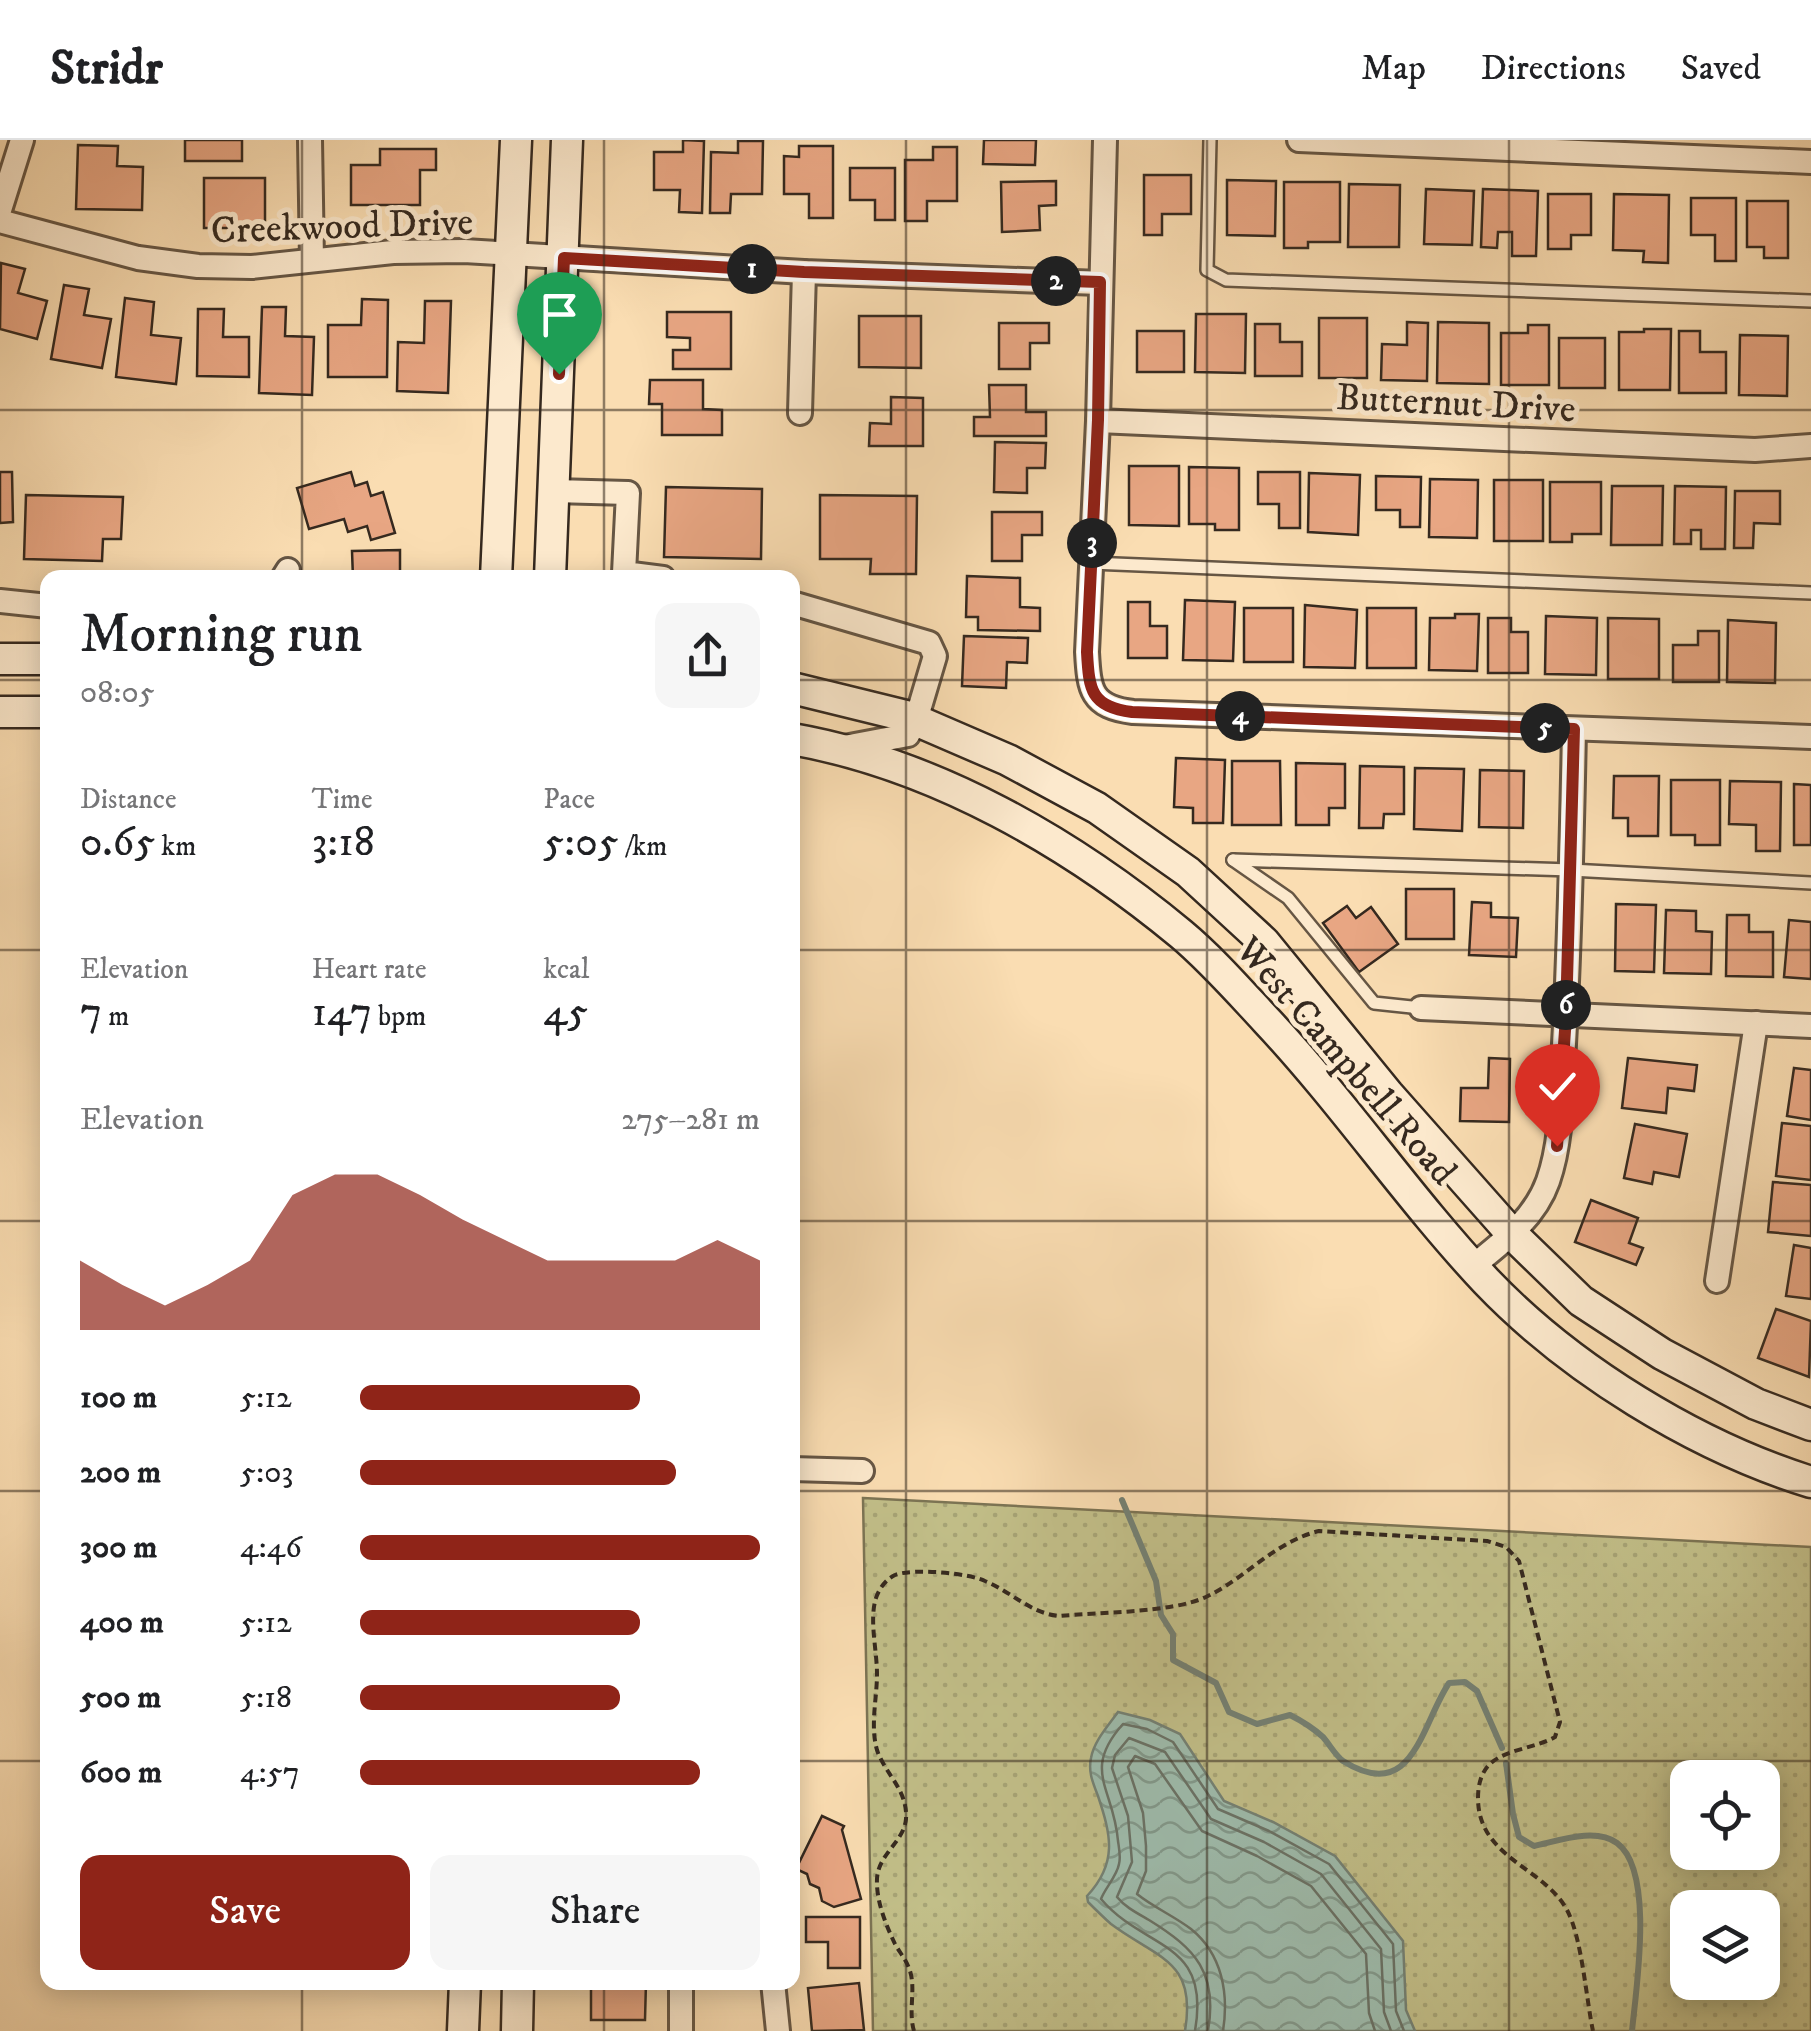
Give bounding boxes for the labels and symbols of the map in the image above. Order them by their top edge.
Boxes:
street label: Creekwood Drive [210,198,474,256]
pin: 1 [727,244,777,294]
pin: 2 [1031,256,1081,306]
pin [517,272,602,375]
street label: Butternut Drive [1335,374,1577,434]
pin: 3 [1067,518,1117,568]
pin: 4 [1215,691,1265,741]
pin: 5 [1520,703,1570,753]
street label: West Campbell Road [1224,926,1467,1196]
pin: 6 [1541,980,1591,1030]
pin [1515,1044,1600,1147]

